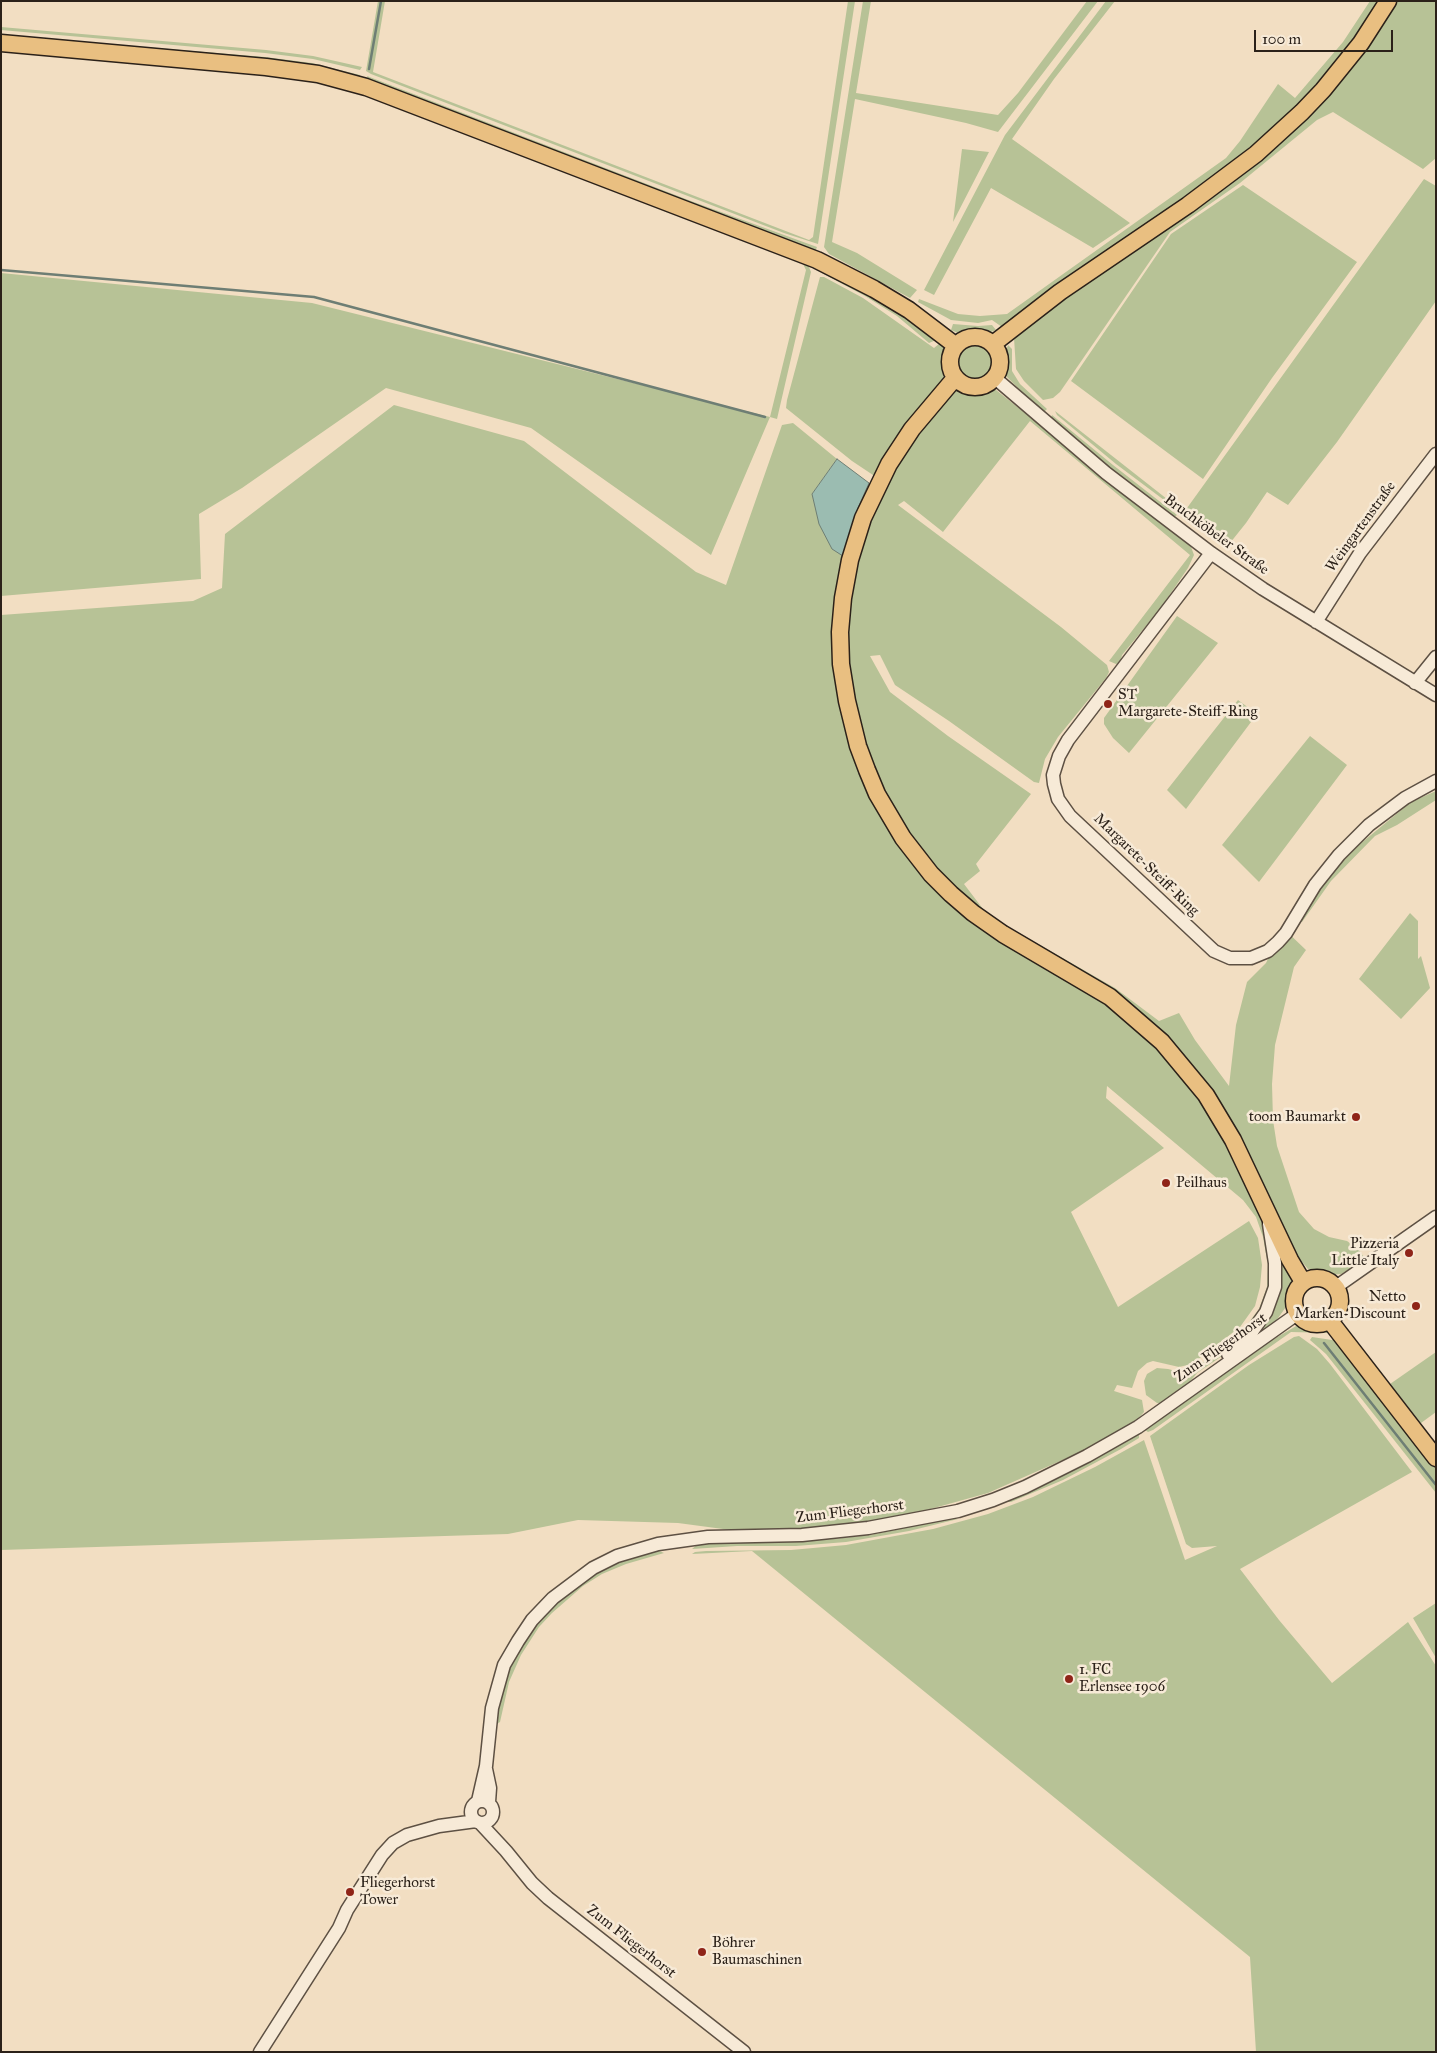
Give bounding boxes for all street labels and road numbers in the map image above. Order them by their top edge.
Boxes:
street label: Weingartenstraße [1322,478,1400,576]
street label: Bruchköbeler Straße [1160,491,1272,579]
street label: Margarete-Steiff-Ring [1090,810,1202,920]
street label: Zum Fliegerhorst [1171,1310,1271,1386]
street label: Zum Fliegerhorst [795,1496,905,1528]
street label: Zum Fliegerhorst [583,1902,679,1982]

